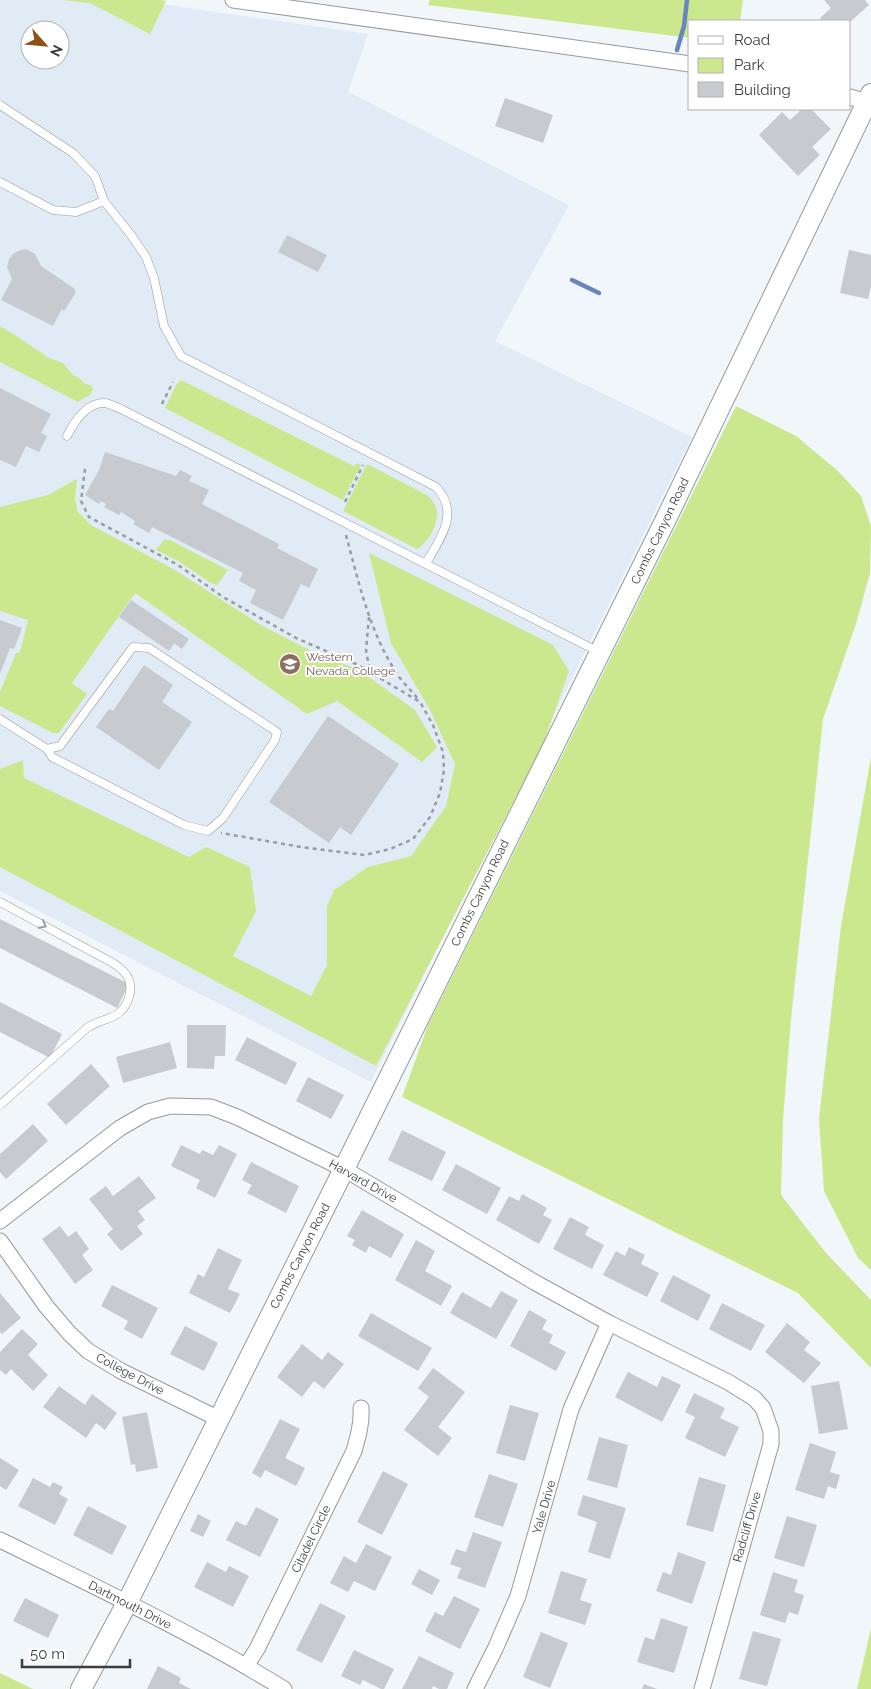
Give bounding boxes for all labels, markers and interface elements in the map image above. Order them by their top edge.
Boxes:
north arrow [20,20,70,70]
legend [688,20,851,110]
text: Road [734,31,770,49]
text: N [47,43,66,59]
text: Park [734,56,765,74]
text: Building [734,81,791,99]
street label: Combs Canyon Road [628,476,692,586]
place label: Western Nevada College [306,650,395,678]
school or university icon: Western Nevada College [278,652,302,676]
street label: Combs Canyon Road [448,838,512,948]
one-way arrow [38,919,47,929]
street label: Harvard Drive [327,1157,399,1205]
street label: Combs Canyon Road [267,1201,333,1311]
street label: College Drive [94,1350,166,1398]
street label: Yale Drive [530,1479,558,1535]
street label: Radcliff Drive [730,1490,764,1564]
street label: Citadel Circle [289,1503,333,1575]
street label: Dartmouth Drive [86,1578,174,1632]
scale bar [22,1636,130,1668]
text: 50 m [30,1645,65,1663]

